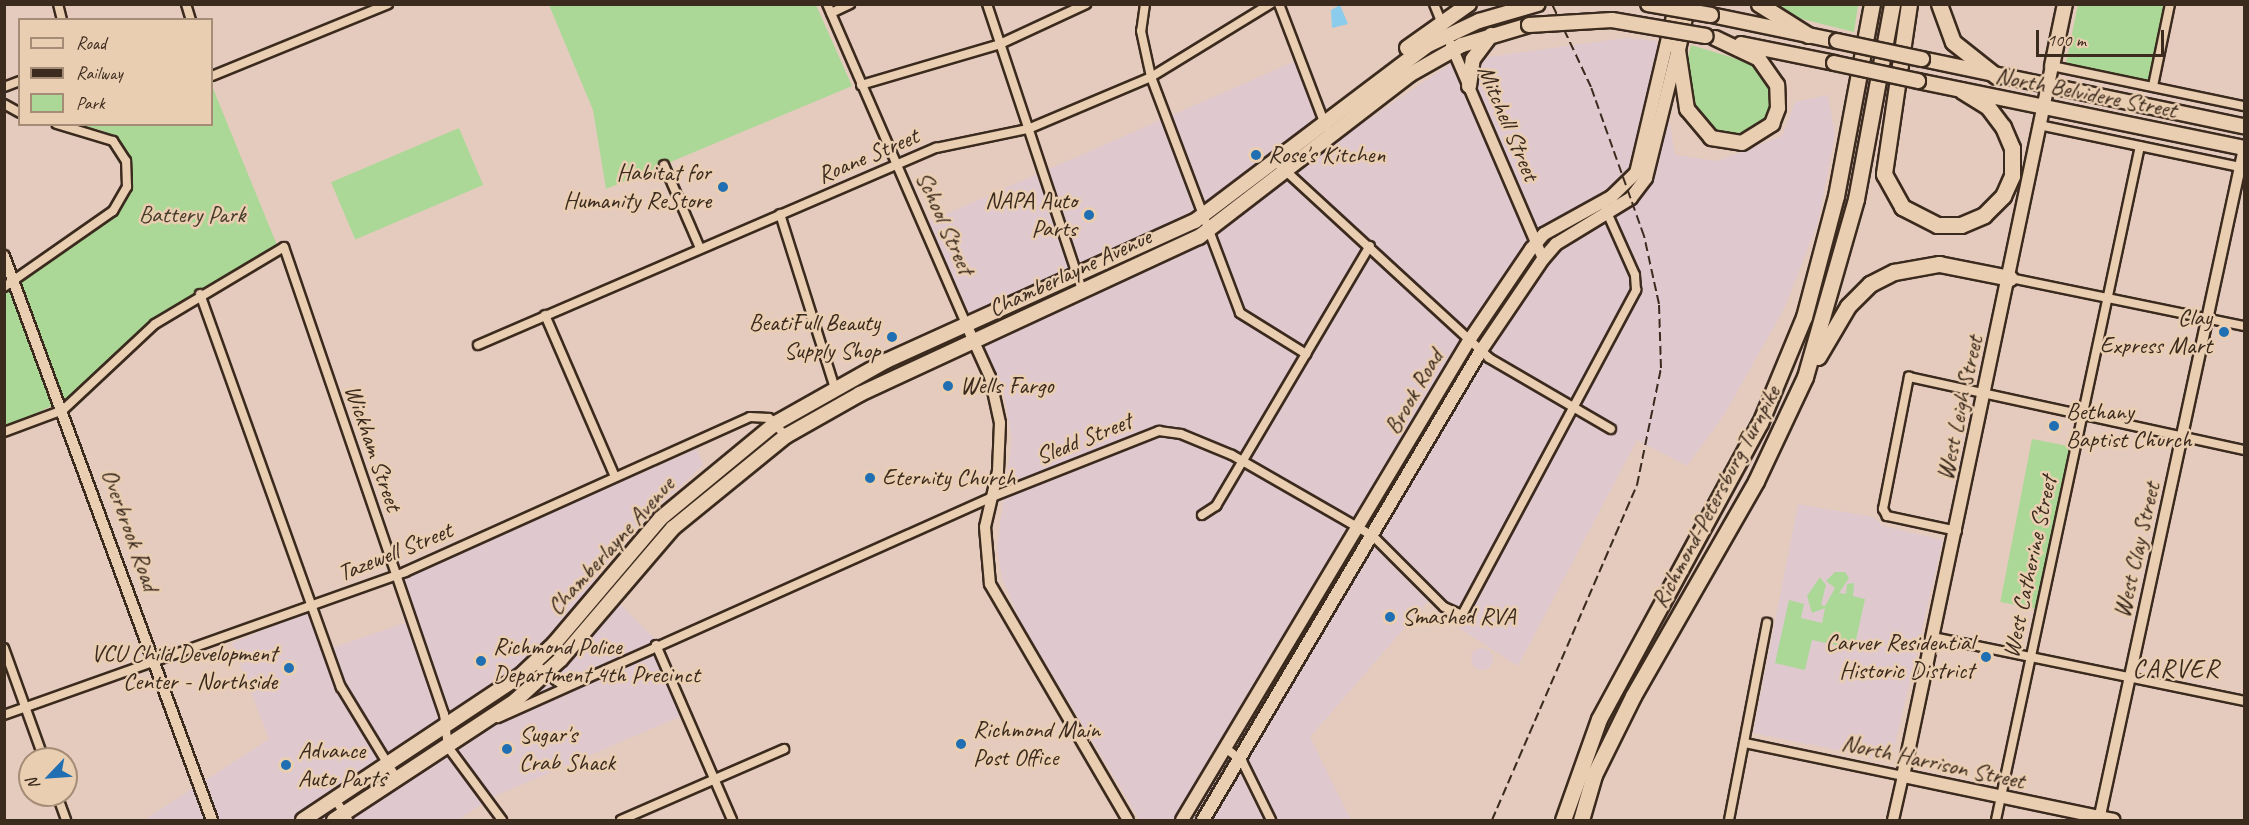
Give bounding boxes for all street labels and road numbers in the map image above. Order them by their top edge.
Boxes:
street label: Mitchell Street [1471,61,1545,185]
street label: North Belvidere Street [1993,61,2179,125]
street label: Roane Street [813,122,923,190]
street label: School Street [910,167,980,279]
street label: Chamberlayne Avenue [984,223,1156,323]
street label: West Leigh Street [1931,333,1989,483]
street label: Brook Road [1378,345,1450,439]
street label: Wickham Street [338,381,408,515]
street label: Richmond-Petersburg Turnpike [1645,381,1787,613]
street label: Sledd Street [1032,407,1136,471]
street label: Overbrook Road [95,465,165,595]
street label: Chamberlayne Avenue [541,471,681,621]
street label: West Catherine Street [1997,473,2063,661]
street label: West Clay Street [2107,479,2167,621]
street label: Tazewell Street [333,516,457,588]
street label: North Harrison Street [1838,728,2028,796]

